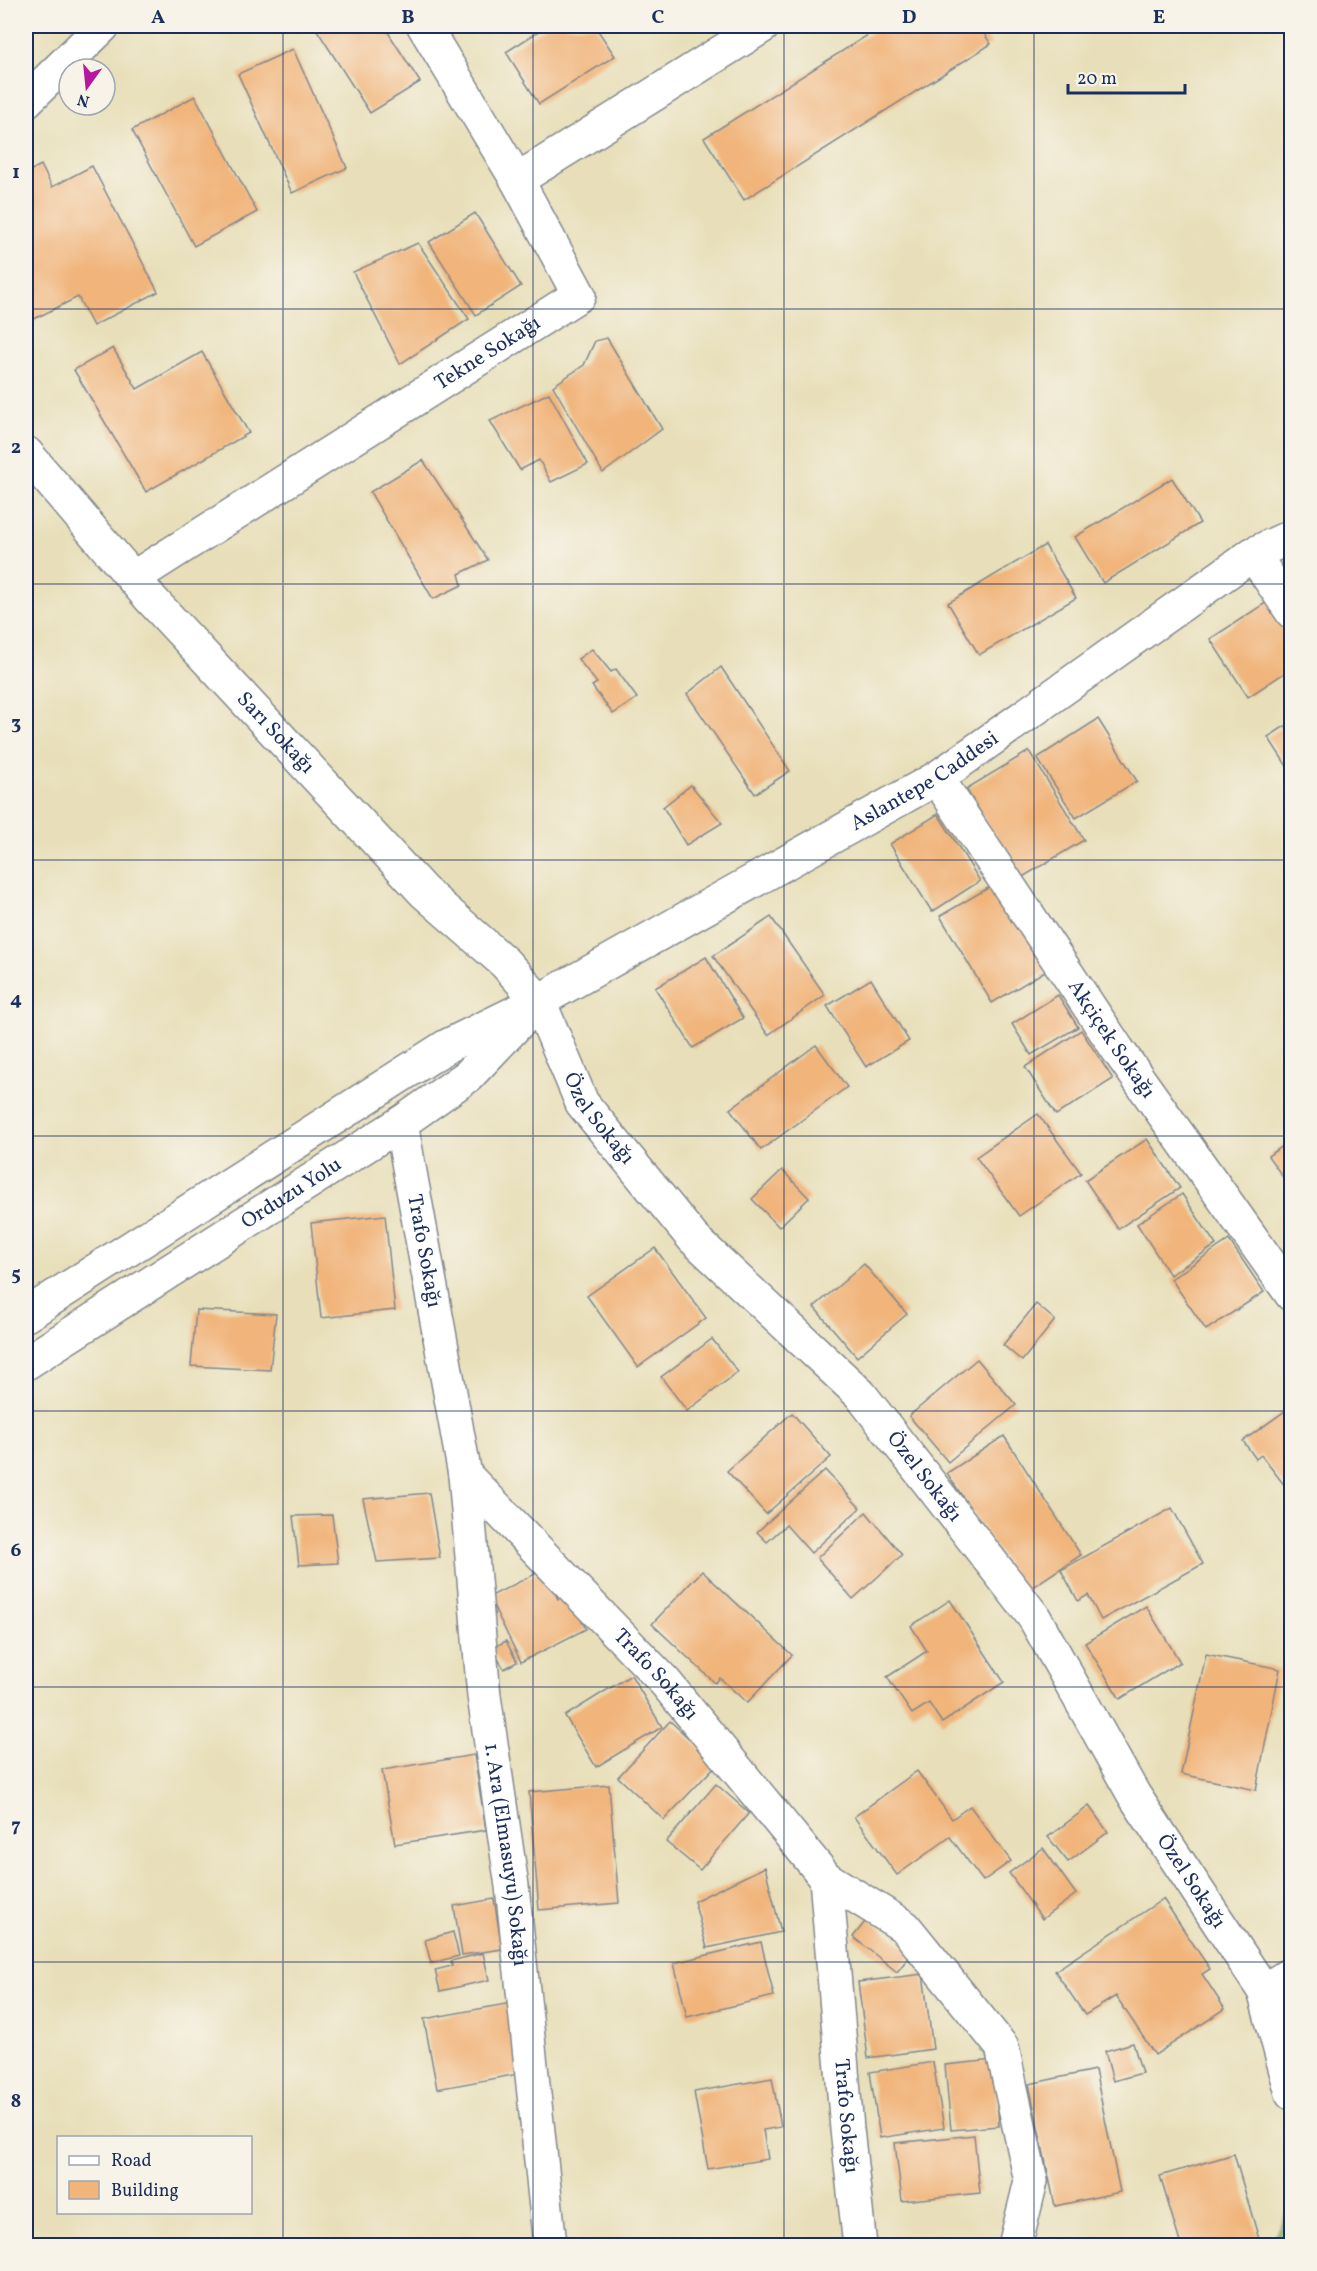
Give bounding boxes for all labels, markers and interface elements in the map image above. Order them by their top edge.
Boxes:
text: A [151,4,165,32]
text: B [401,4,415,32]
text: C [652,4,665,32]
text: D [902,4,916,32]
text: E [1153,4,1165,32]
north arrow [57,57,117,117]
scale bar [1068,57,1185,95]
text: 20 m [1077,67,1117,92]
text: N [75,87,92,112]
text: 1 [12,159,20,187]
street label: Tekne Sokağı [429,308,546,398]
text: 2 [11,434,21,462]
street label: Sarı Sokağı [230,685,321,780]
text: 3 [11,710,21,738]
street label: Aslantepe Caddesi [845,724,1005,838]
street label: Akçiçek Sokağı [1061,974,1162,1104]
text: 4 [10,986,22,1014]
street label: Özel Sokağı [556,1068,641,1171]
street label: Orduzu Yolu [235,1150,347,1236]
street label: Trafo Sokağı [400,1192,449,1310]
text: 5 [11,1261,21,1289]
street label: Özel Sokağı [880,1425,969,1528]
text: 6 [11,1537,22,1565]
street label: Trafo Sokağı [607,1622,705,1727]
street label: 1. Ara (Elmasuyu) Sokağı [477,1741,535,1968]
text: 7 [11,1812,21,1840]
street label: Özel Sokağı [1149,1828,1233,1934]
street label: Trafo Sokağı [827,2057,866,2175]
text: 8 [11,2088,21,2116]
legend [57,2136,252,2214]
text: Road [111,2149,152,2174]
text: Building [111,2179,179,2204]

